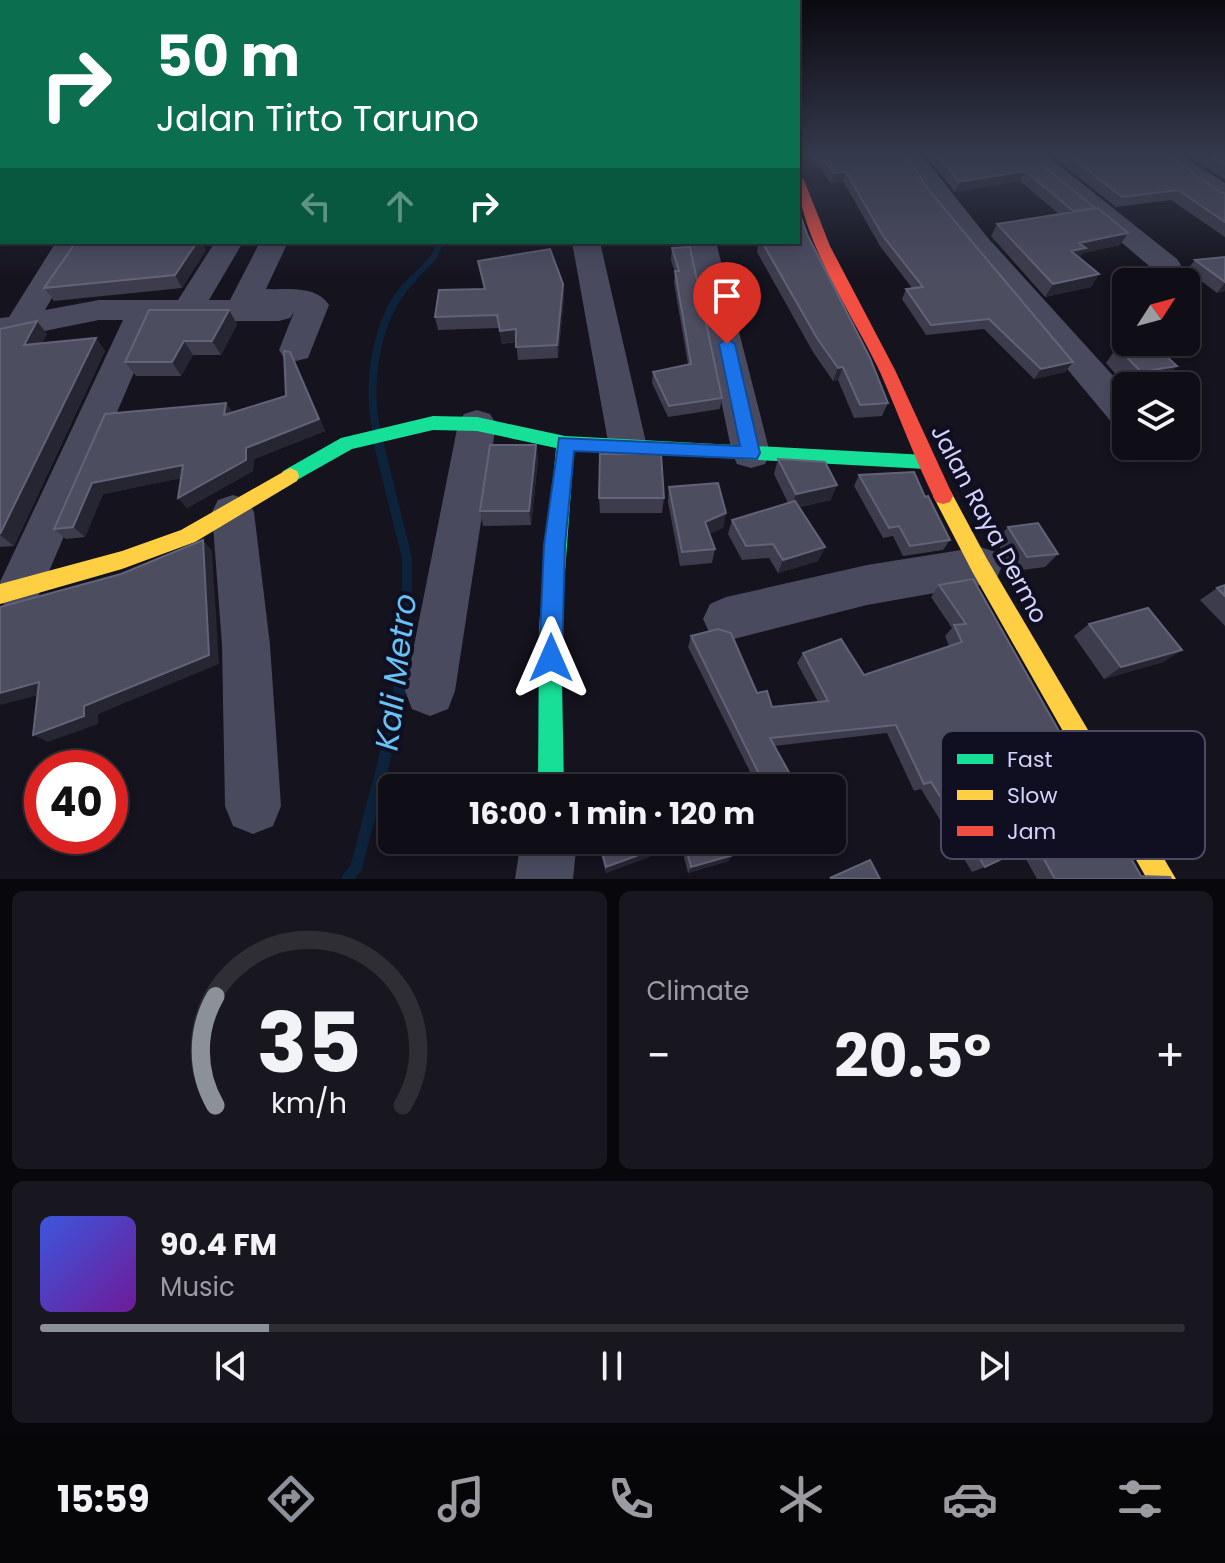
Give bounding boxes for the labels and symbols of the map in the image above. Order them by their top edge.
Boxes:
pin [693,262,761,344]
north arrow [1112,268,1200,356]
street label: Jalan Raya Dermo [923,419,1056,629]
water label: Kali Metro [364,591,427,753]
position arrow [509,616,593,700]
legend [941,731,1205,859]
text: Fast [1007,744,1052,775]
speed limit sign: 40 [24,750,128,854]
text: Slow [1007,780,1057,811]
text: Jam [1007,816,1056,847]

